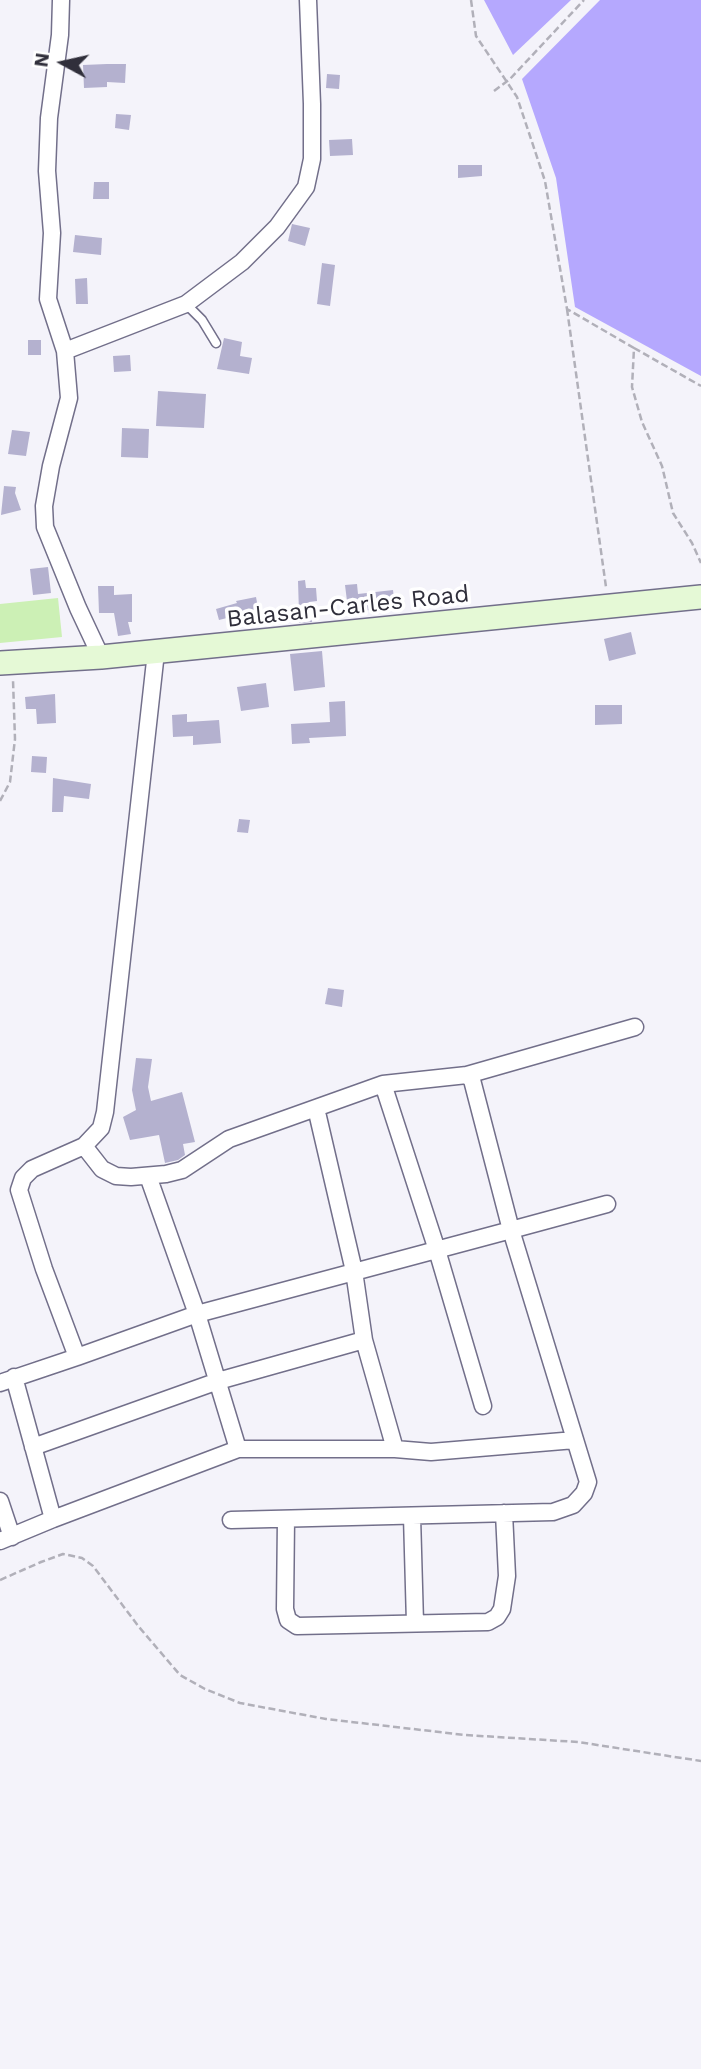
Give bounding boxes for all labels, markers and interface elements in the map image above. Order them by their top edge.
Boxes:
north arrow [28,28,98,98]
text: N [29,51,54,69]
street label: Balasan-Carles Road [225,580,471,634]

